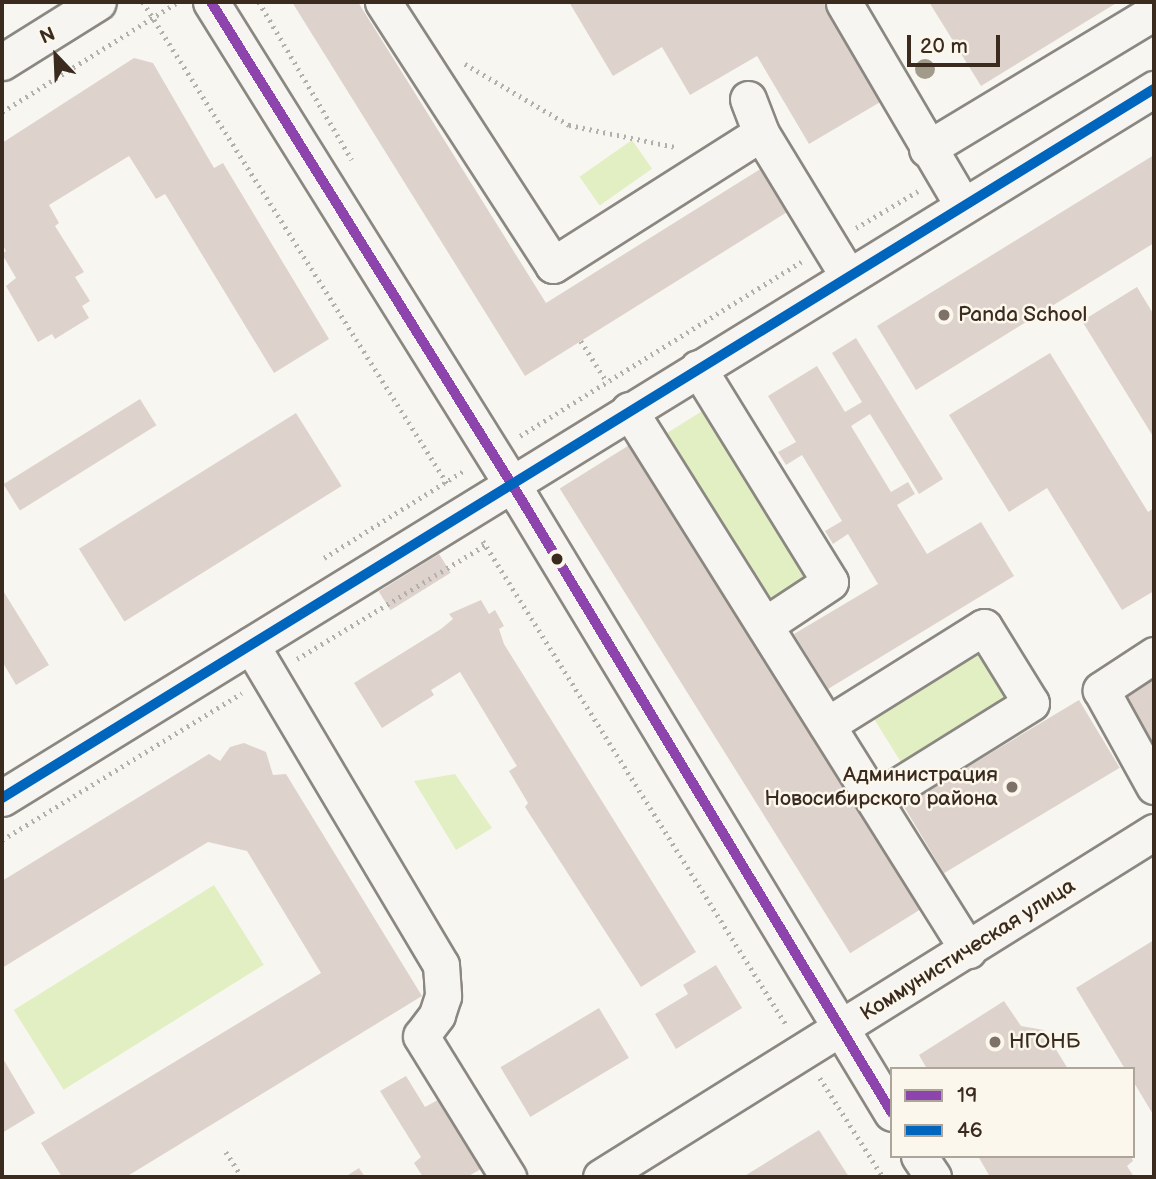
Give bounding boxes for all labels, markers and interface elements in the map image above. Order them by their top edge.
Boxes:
north arrow [21,21,91,91]
scale bar [911,21,1004,65]
text: N [37,23,59,50]
text: 20 m [920,34,968,59]
place label: Panda School [958,302,1088,328]
marker: Panda School [936,307,952,323]
unlabelled marker [550,552,564,566]
place label: Администрация Новосибирского района [765,762,998,812]
marker: Администрация Новосибирского района [1004,779,1020,795]
street label: Коммунистическая улица [856,873,1080,1027]
place label: НГОНБ [1009,1029,1080,1055]
marker: НГОНБ [987,1034,1003,1050]
legend [890,1067,1135,1158]
text: 19 [957,1083,977,1108]
text: 46 [957,1118,983,1143]

